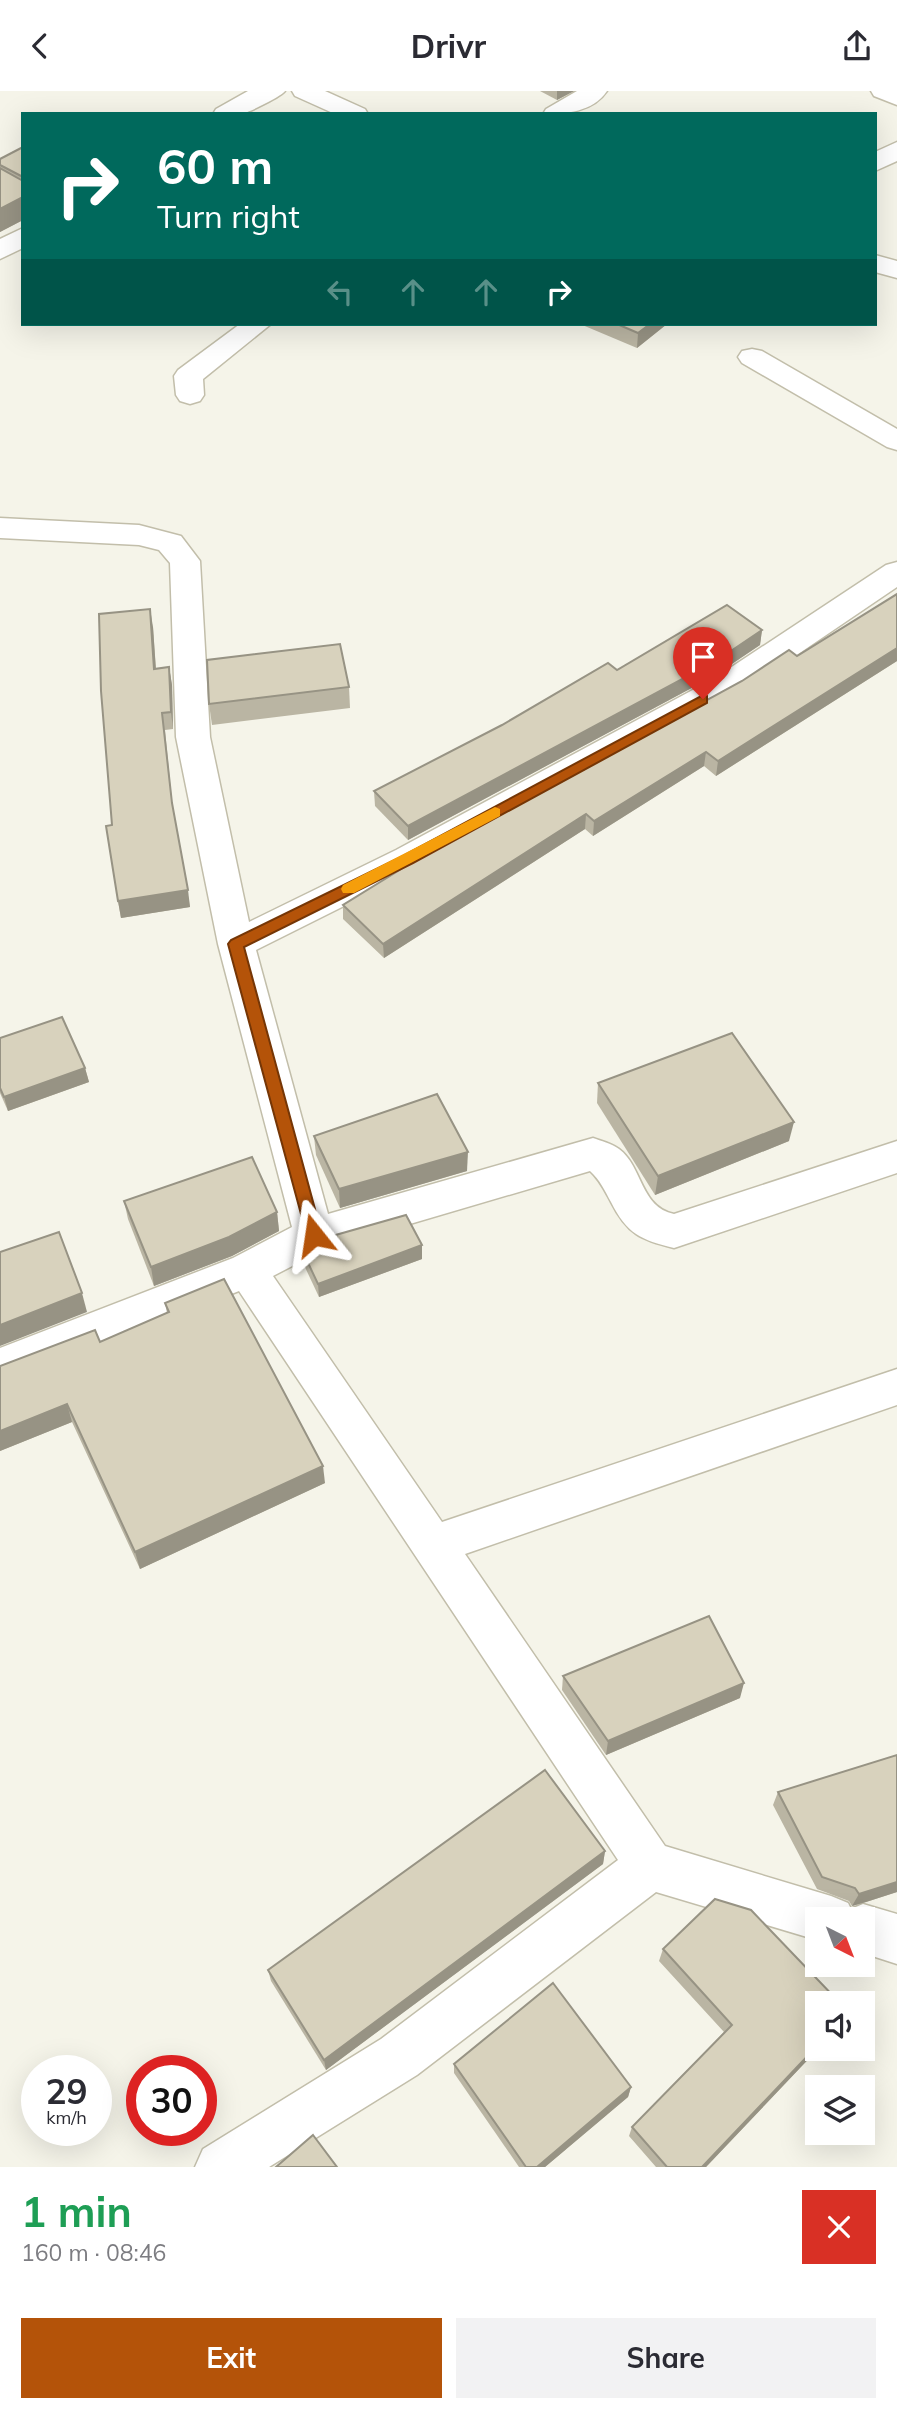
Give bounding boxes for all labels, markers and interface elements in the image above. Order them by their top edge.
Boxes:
text: Drivr [411,26,486,66]
icon: back [21,27,59,65]
icon: share [838,27,876,65]
text: 60 m [157,135,273,196]
icon: right [42,140,133,231]
text: Turn right [157,196,300,236]
icon: left [321,273,359,311]
icon: ahead [394,273,432,311]
icon: ahead [467,273,505,311]
icon: right [540,273,578,311]
pin [673,627,733,699]
icon: arrive [684,638,722,676]
position arrow [277,1198,351,1272]
north arrow [805,1907,875,1977]
map controls [805,1907,875,2145]
button: sound [805,1991,875,2061]
speed limit sign: 30 [126,2055,217,2146]
text: 29 [45,2069,88,2113]
button: layers [805,2075,875,2145]
text: km/h [46,2106,87,2129]
text: 1 min [21,2185,132,2238]
button: close [802,2190,876,2264]
text: 160 m · 08:46 [21,2238,166,2267]
button: Exit [21,2318,442,2398]
button: Share [456,2318,876,2398]

